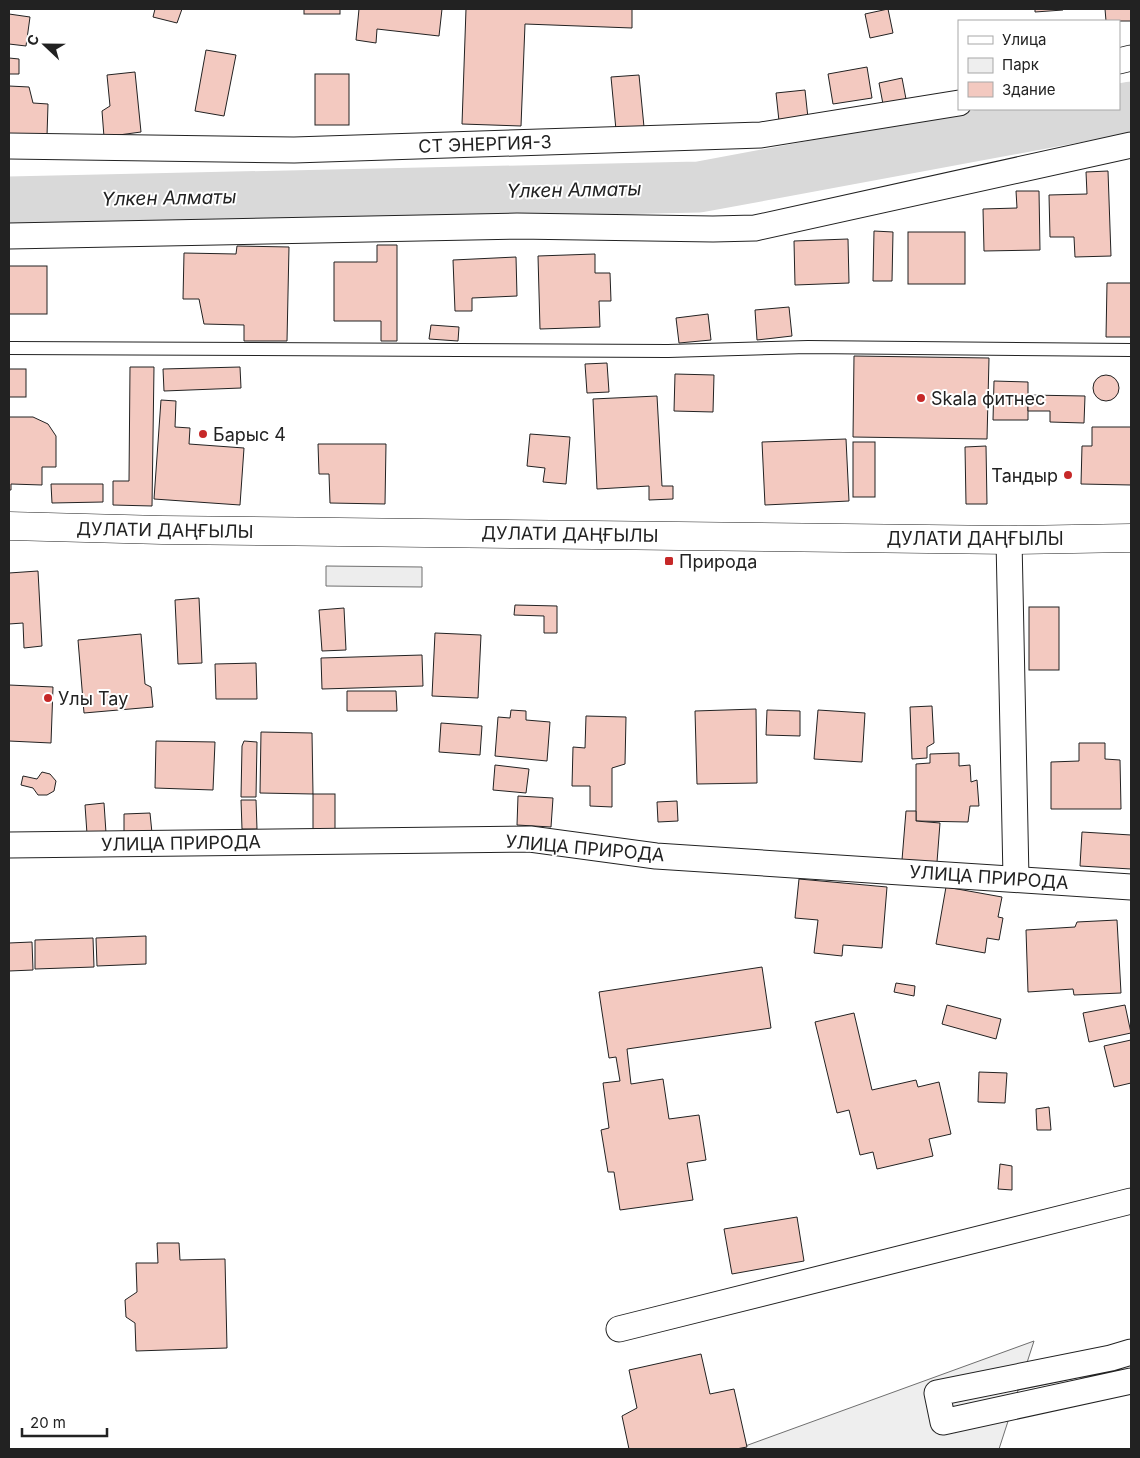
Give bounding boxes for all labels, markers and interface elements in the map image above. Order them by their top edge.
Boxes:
north arrow [20,20,70,70]
legend [958,20,1120,110]
text: Улица [1002,30,1046,49]
text: С [23,32,42,48]
text: Парк [1002,55,1039,74]
text: Здание [1002,80,1056,99]
street label: СТ ЭНЕРГИЯ-3 [418,131,552,157]
water label: Үлкен Алматы [506,177,642,203]
water label: Үлкен Алматы [101,185,237,211]
place label: Skala фитнес [931,388,1045,409]
marker: Skala фитнес [915,392,927,404]
place label: Барыс 4 [213,424,286,445]
marker: Барыс 4 [197,428,209,440]
place label: Тандыр [991,465,1058,486]
marker: Тандыр [1062,469,1074,481]
street label: ДУЛАТИ ДАҢҒЫЛЫ [76,518,254,542]
street label: ДУЛАТИ ДАҢҒЫЛЫ [481,522,659,546]
street label: ДУЛАТИ ДАҢҒЫЛЫ [886,528,1064,549]
place label: Природа [679,551,757,572]
marker: Природа [663,555,675,567]
place label: Улы Тау [58,688,128,709]
marker: Улы Тау [42,692,54,704]
street label: УЛИЦА ПРИРОДА [101,831,261,855]
street label: УЛИЦА ПРИРОДА [505,831,665,865]
street label: УЛИЦА ПРИРОДА [909,861,1069,893]
scale bar [22,1406,108,1438]
text: 20 m [30,1413,66,1432]

